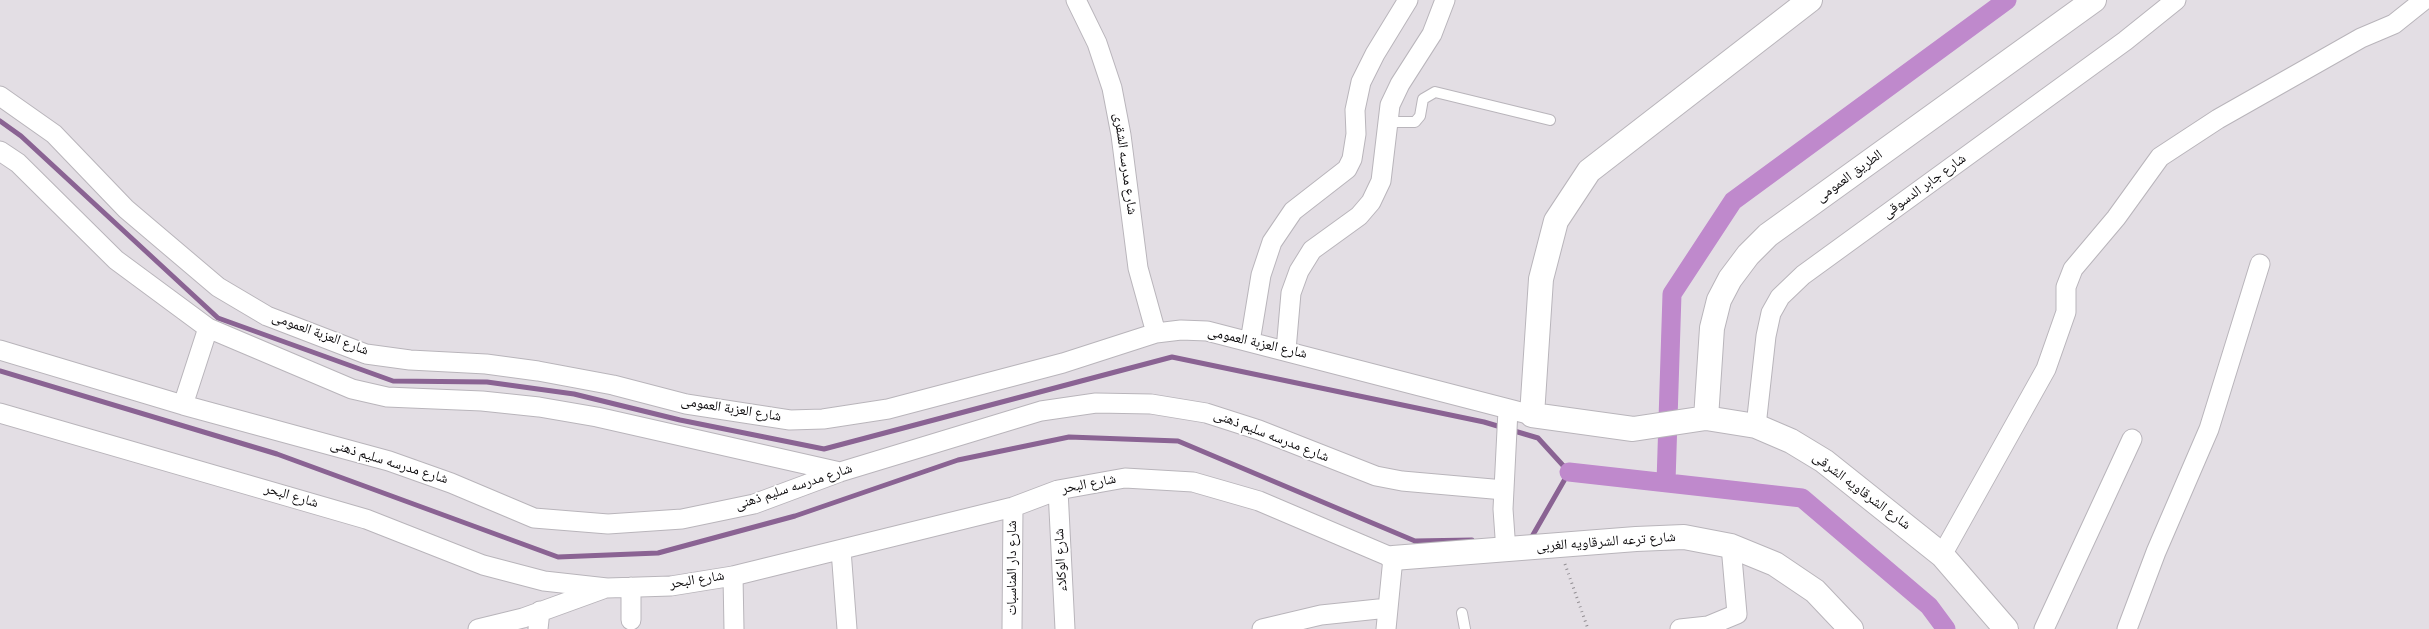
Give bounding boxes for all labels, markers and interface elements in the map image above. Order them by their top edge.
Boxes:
street label: شارع مدرسه الشقرى [1109,112,1139,216]
street label: الطريق العمومى [1813,147,1887,207]
street label: شارع جابر الدسوقى [1880,151,1970,223]
street label: شارع العزبة العمومى [269,310,371,360]
street label: شارع العزبة العمومى [1206,324,1308,364]
street label: شارع العزبة العمومى [680,394,782,426]
street label: شارع مدرسه سليم ذهنى [1211,407,1331,467]
street label: شارع مدرسه سليم ذهنى [328,437,450,489]
street label: شارع الشرقاويه الشرقى [1809,450,1913,534]
street label: شارع مدرسه سليم ذهنى [733,461,855,515]
street label: شارع البحر [1060,471,1118,499]
street label: شارع البحر [262,481,320,513]
street label: شارع دار المناسبات [1005,520,1021,616]
street label: شارع الوكلاء [1052,528,1072,592]
street label: شارع ترعه الشرقاويه الغربى [1536,530,1676,556]
street label: شارع البحر [668,568,726,594]

